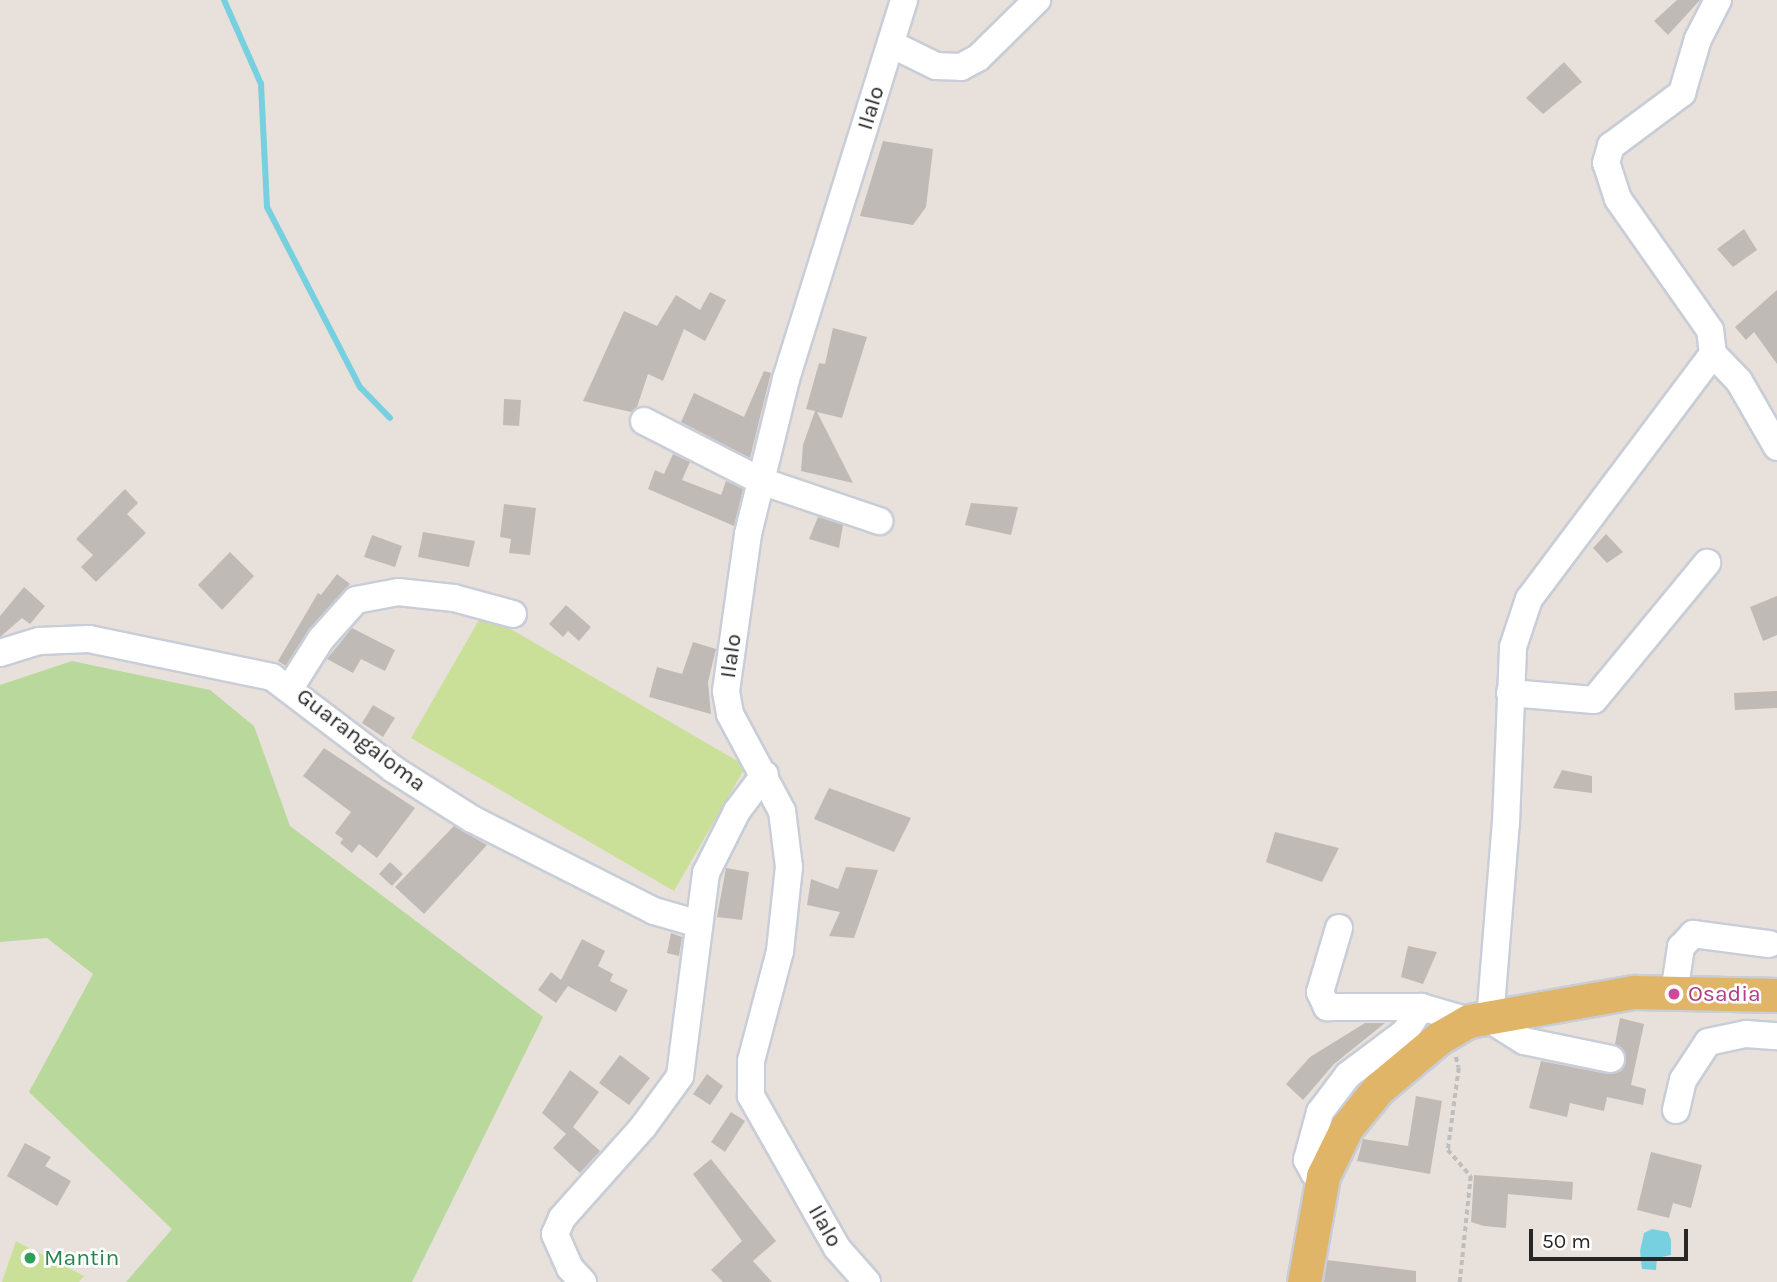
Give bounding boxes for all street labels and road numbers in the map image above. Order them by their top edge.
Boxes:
street label: Ilalo [851,83,891,133]
street label: Ilalo [714,632,748,680]
street label: Guarangaloma [291,682,431,798]
street label: Ilalo [802,1200,848,1252]

